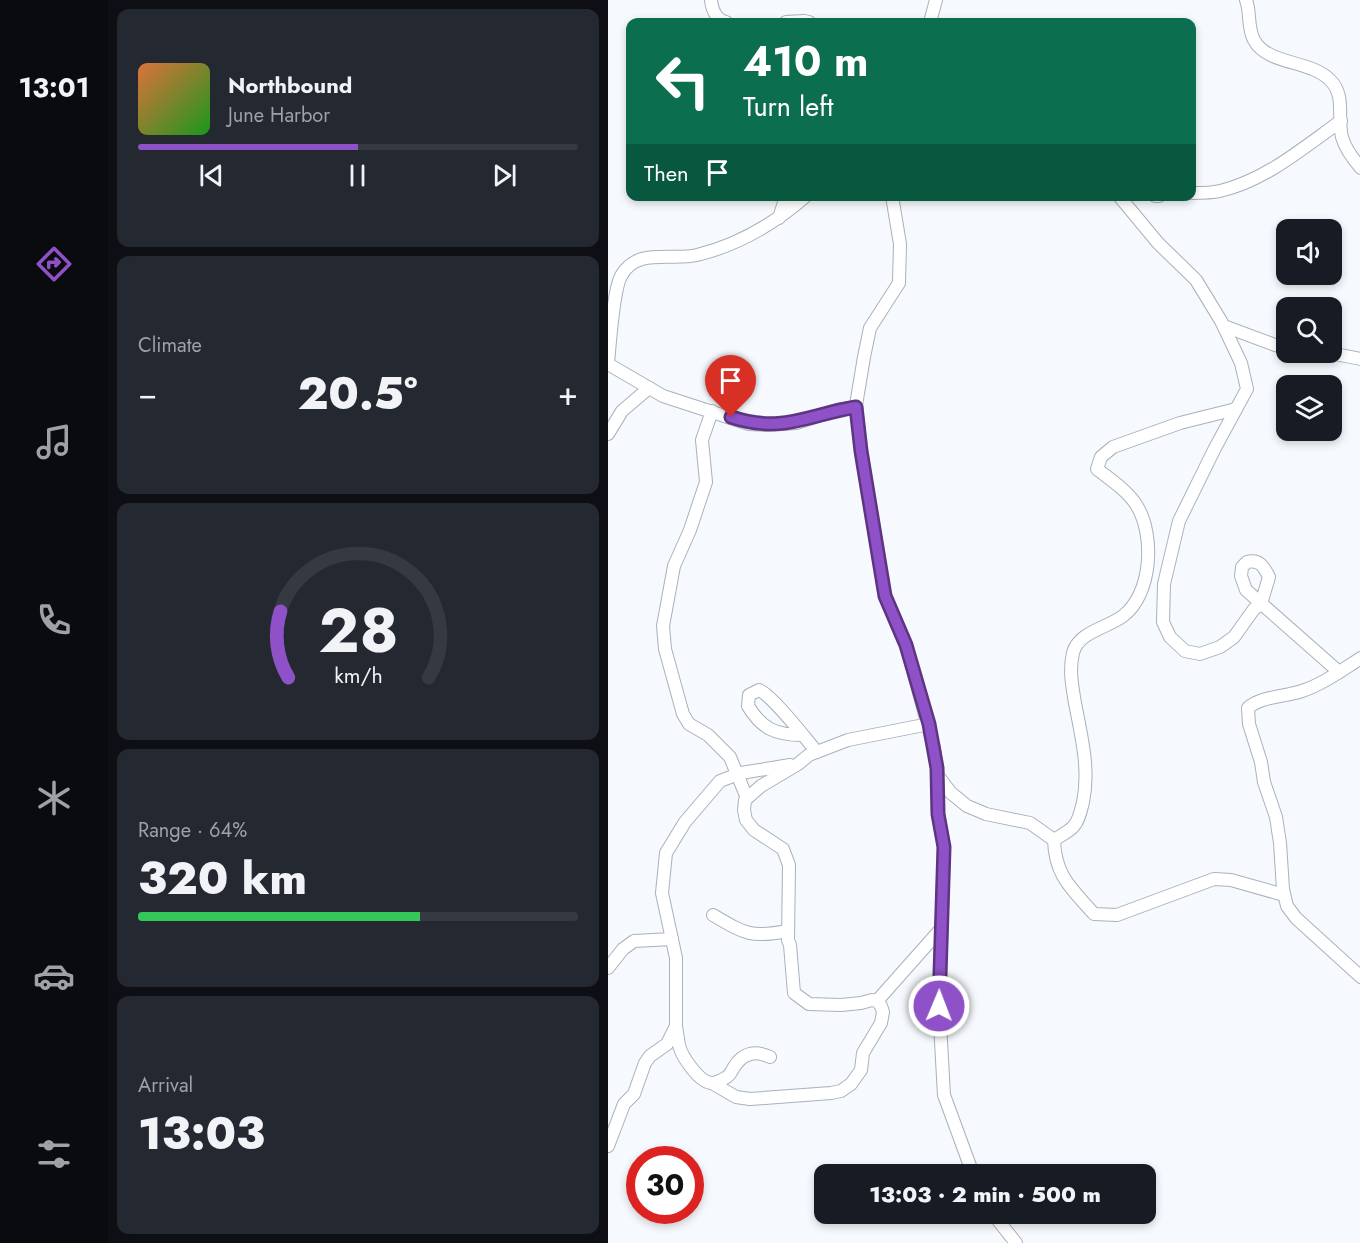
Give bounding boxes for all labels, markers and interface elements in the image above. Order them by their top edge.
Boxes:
text: 410 m [743,31,869,92]
icon: left [644,42,722,120]
text: 13:01 [19,68,89,107]
text: Northbound [228,69,352,101]
text: Turn left [743,87,833,126]
text: June Harbor [228,101,330,130]
icon: arrive [701,156,734,189]
text: Then [644,157,689,189]
icon: previous [195,159,228,192]
icon: pause [341,159,374,192]
icon: next [488,159,521,192]
map controls [1276,219,1342,441]
button: sound [1276,219,1342,285]
icon: directions [33,243,75,285]
button: search [1276,297,1342,363]
text: Climate [138,331,202,360]
pin [705,355,756,417]
text: 20.5° [298,361,418,426]
icon: arrive [714,364,747,397]
text: − [138,370,157,417]
text: + [558,370,578,417]
button: layers [1276,375,1342,441]
icon: music [33,421,75,463]
text: 28 [318,586,398,676]
icon: phone [33,599,75,641]
text: km/h [334,661,382,692]
icon: climate [33,777,75,819]
text: Range · 64% [138,816,247,845]
text: 320 km [138,846,307,911]
icon: car [33,955,75,997]
position arrow [907,974,971,1038]
text: Arrival [138,1071,193,1100]
text: 13:03 [138,1101,265,1166]
icon: filters [33,1133,75,1175]
speed limit sign: 30 [626,1146,704,1224]
text: 13:03 · 2 min · 500 m [869,1178,1101,1210]

